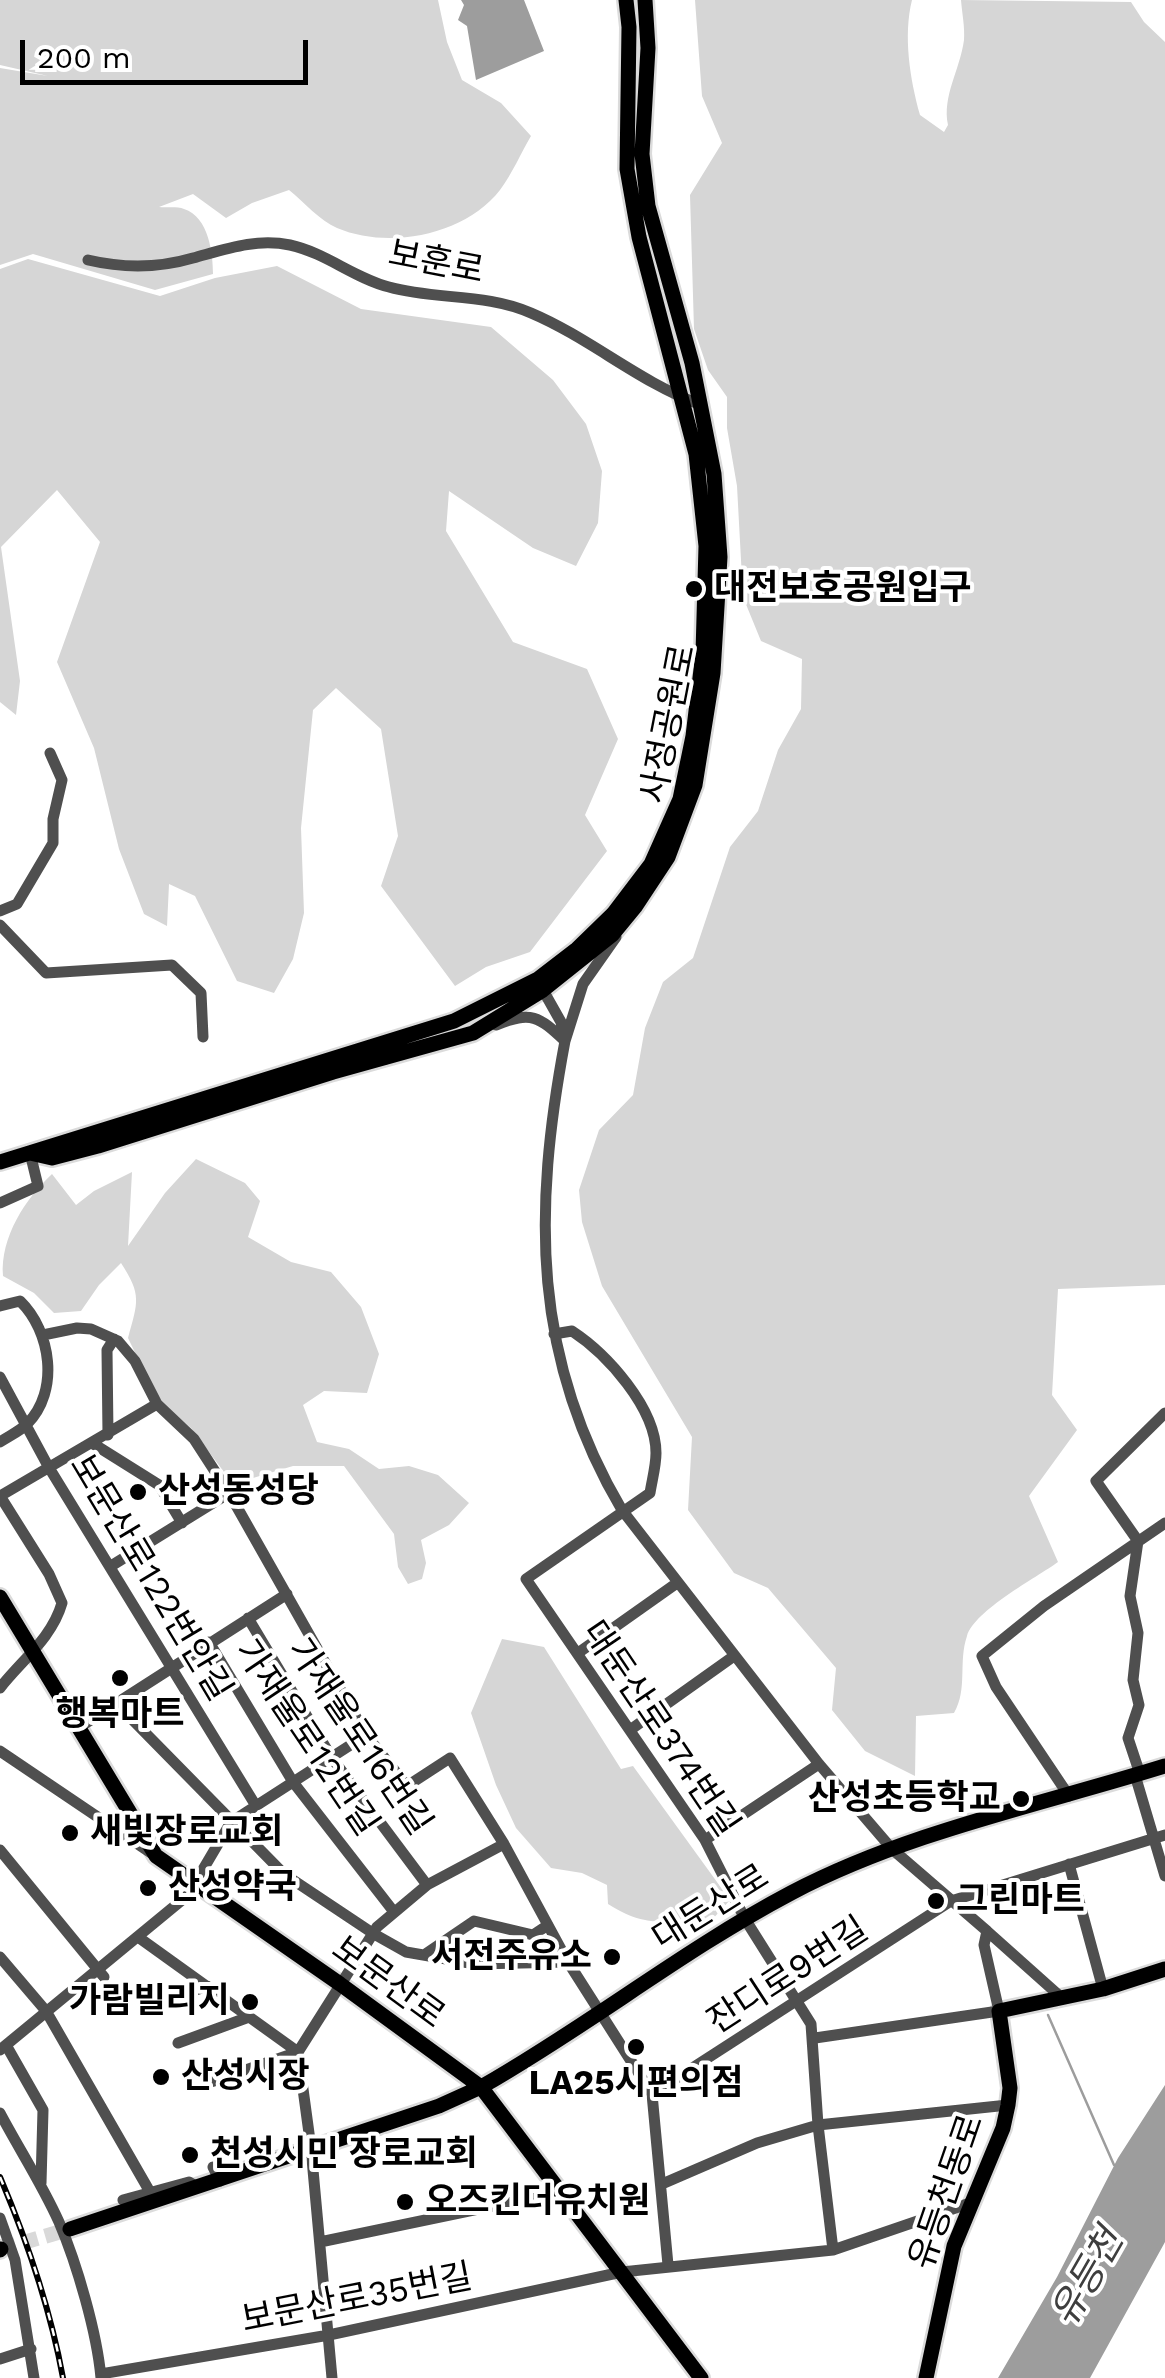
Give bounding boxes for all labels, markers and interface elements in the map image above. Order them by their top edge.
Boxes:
scale bar [25,20,312,82]
text: 200 m [37,40,131,75]
street label: 보훈로 [385,233,487,293]
place label: 대전보호공원입구 [714,568,972,610]
marker: 대전보호공원입구 [683,578,705,600]
street label: 사정공원로 [633,641,705,807]
street label: 보문산로122번안길 [60,1447,240,1709]
place label: 산성동성당 [158,1471,319,1513]
marker: 산성동성당 [127,1481,149,1503]
street label: 대둔산로374번길 [572,1613,748,1845]
street label: 가재울로16번길 [278,1631,440,1843]
street label: 가재울로12번길 [225,1632,387,1844]
marker: 행복마트 [109,1667,131,1689]
place label: 행복마트 [56,1694,184,1736]
place label: 산성초등학교 [808,1778,1001,1820]
marker: 산성초등학교 [1010,1788,1032,1810]
place label: 새빛장로교회 [90,1812,283,1854]
marker: 새빛장로교회 [59,1822,81,1844]
street label: 대둔산로 [645,1856,777,1960]
place label: 산성약국 [168,1867,297,1909]
marker: 산성약국 [137,1877,159,1899]
place label: 그린마트 [956,1880,1085,1922]
marker: 그린마트 [925,1890,947,1912]
street label: 잔디로9번길 [700,1909,876,2043]
street label: 보문산로 [324,1928,452,2038]
place label: 서전주유소 [431,1936,592,1978]
marker: 서전주유소 [601,1946,623,1968]
place label: 가람빌리지 [69,1981,230,2023]
marker: 가람빌리지 [239,1991,261,2013]
marker: LA25시편의점 [625,2036,647,2058]
place label: 산성시장 [181,2056,310,2098]
place label: LA25시편의점 [529,2063,743,2105]
marker: 산성시장 [150,2066,172,2088]
street label: 유등천동로 [901,2109,993,2275]
place label: 천성시민 장로교회 [210,2134,478,2176]
marker: 천성시민 장로교회 [179,2144,201,2166]
place label: 오즈킨더유치원 [425,2181,650,2223]
marker: 오즈킨더유치원 [394,2191,416,2213]
water label: 유등천 [1042,2221,1134,2335]
street label: 보문산로35번길 [238,2256,476,2342]

